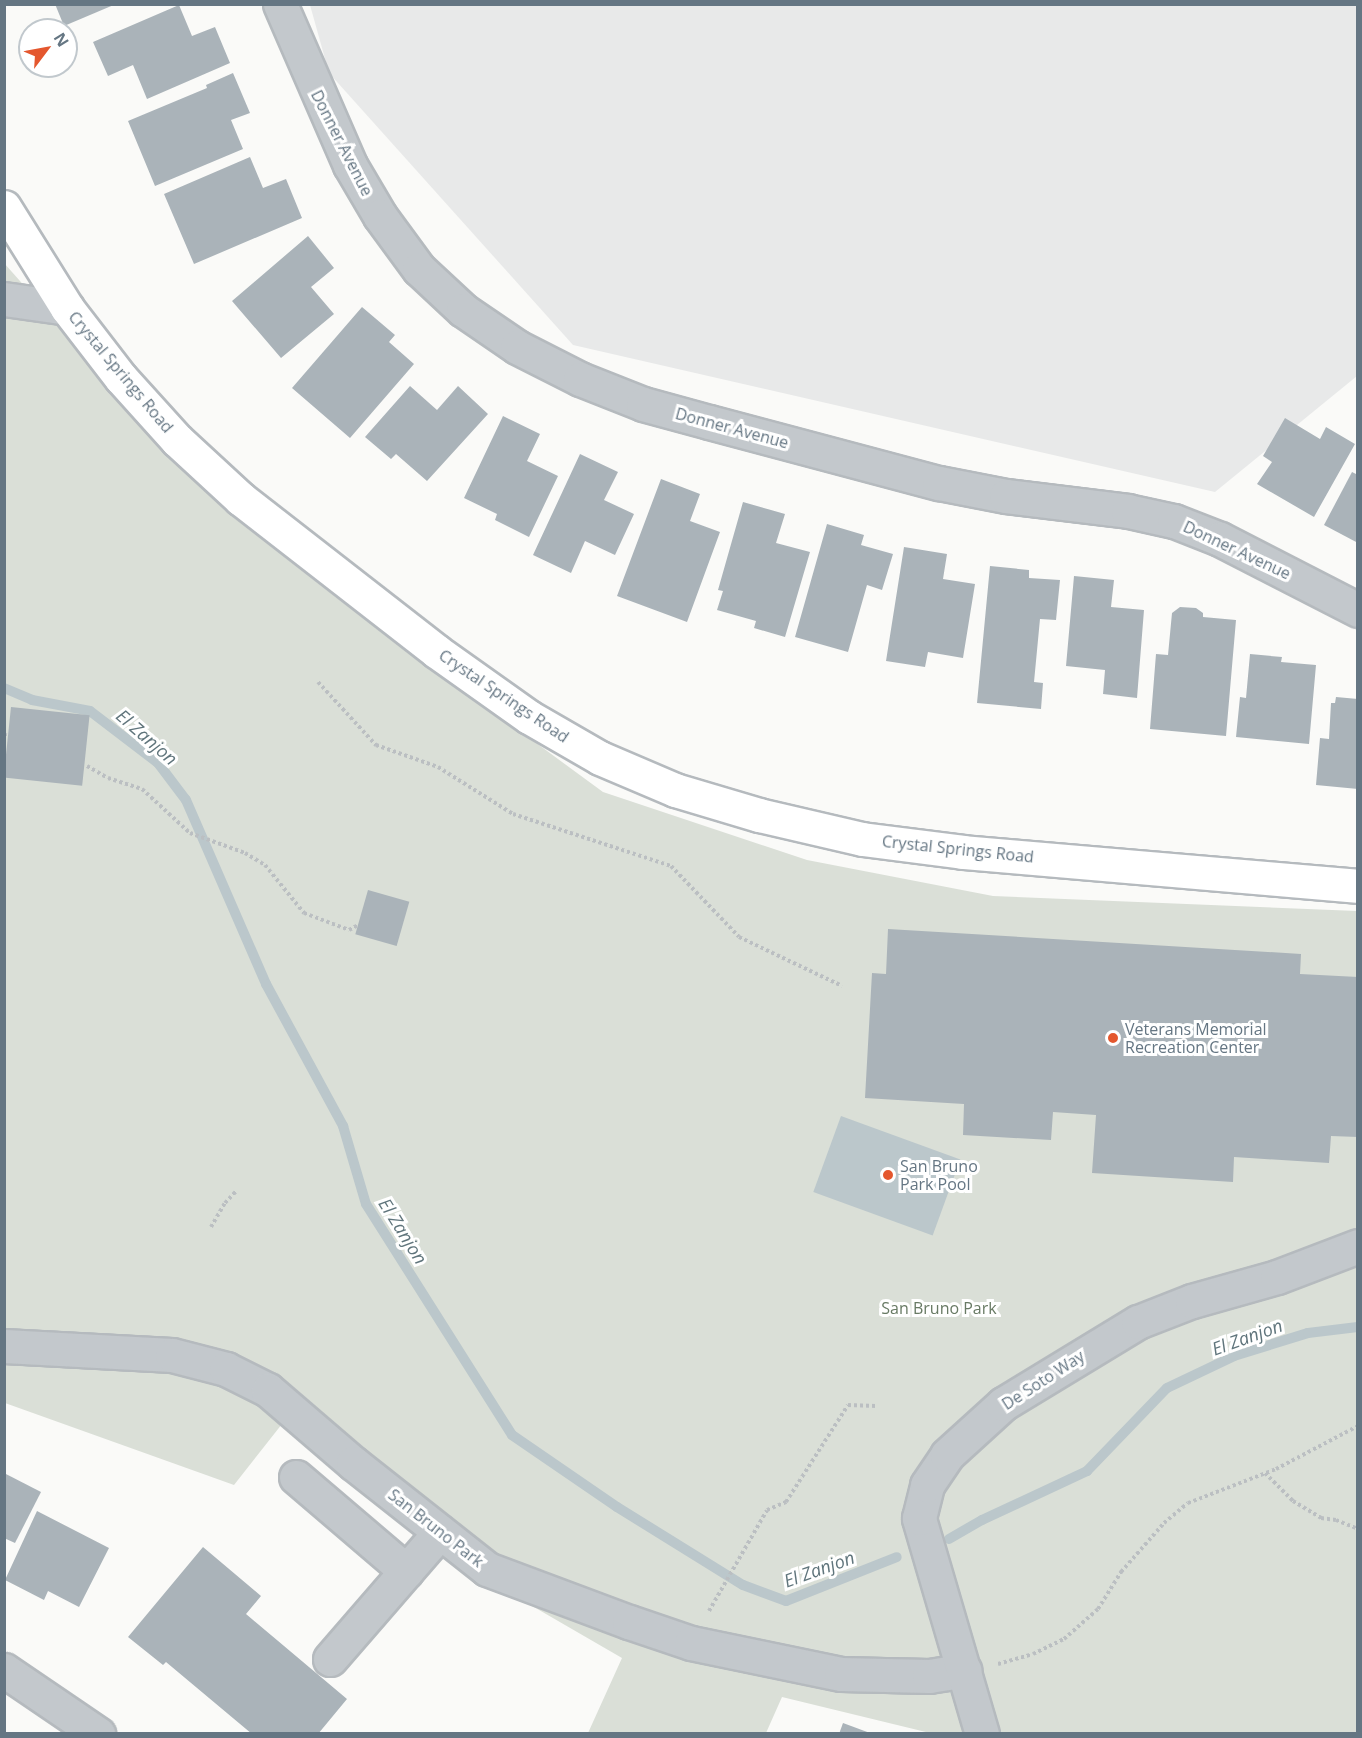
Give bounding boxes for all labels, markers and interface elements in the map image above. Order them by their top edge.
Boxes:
north arrow [18,18,78,78]
text: N [49,28,74,51]
street label: Donner Avenue [307,87,377,199]
street label: Crystal Springs Road [65,307,177,437]
street label: Donner Avenue [673,404,791,452]
street label: Donner Avenue [1180,517,1294,583]
street label: Crystal Springs Road [435,645,573,747]
water label: El Zanjon [112,705,182,769]
street label: Crystal Springs Road [881,831,1035,867]
place label: Veterans Memorial Recreation Center [1125,1019,1267,1057]
marker: Veterans Memorial Recreation Center [1106,1031,1120,1045]
place label: San Bruno Park Pool [900,1156,978,1194]
marker: San Bruno Park Pool [881,1168,895,1182]
water label: El Zanjon [374,1194,432,1268]
park label: San Bruno Park [881,1298,997,1318]
water label: El Zanjon [1209,1314,1285,1360]
street label: De Soto Way [998,1346,1088,1414]
street label: San Bruno Park [385,1485,487,1571]
water label: El Zanjon [781,1546,857,1592]

